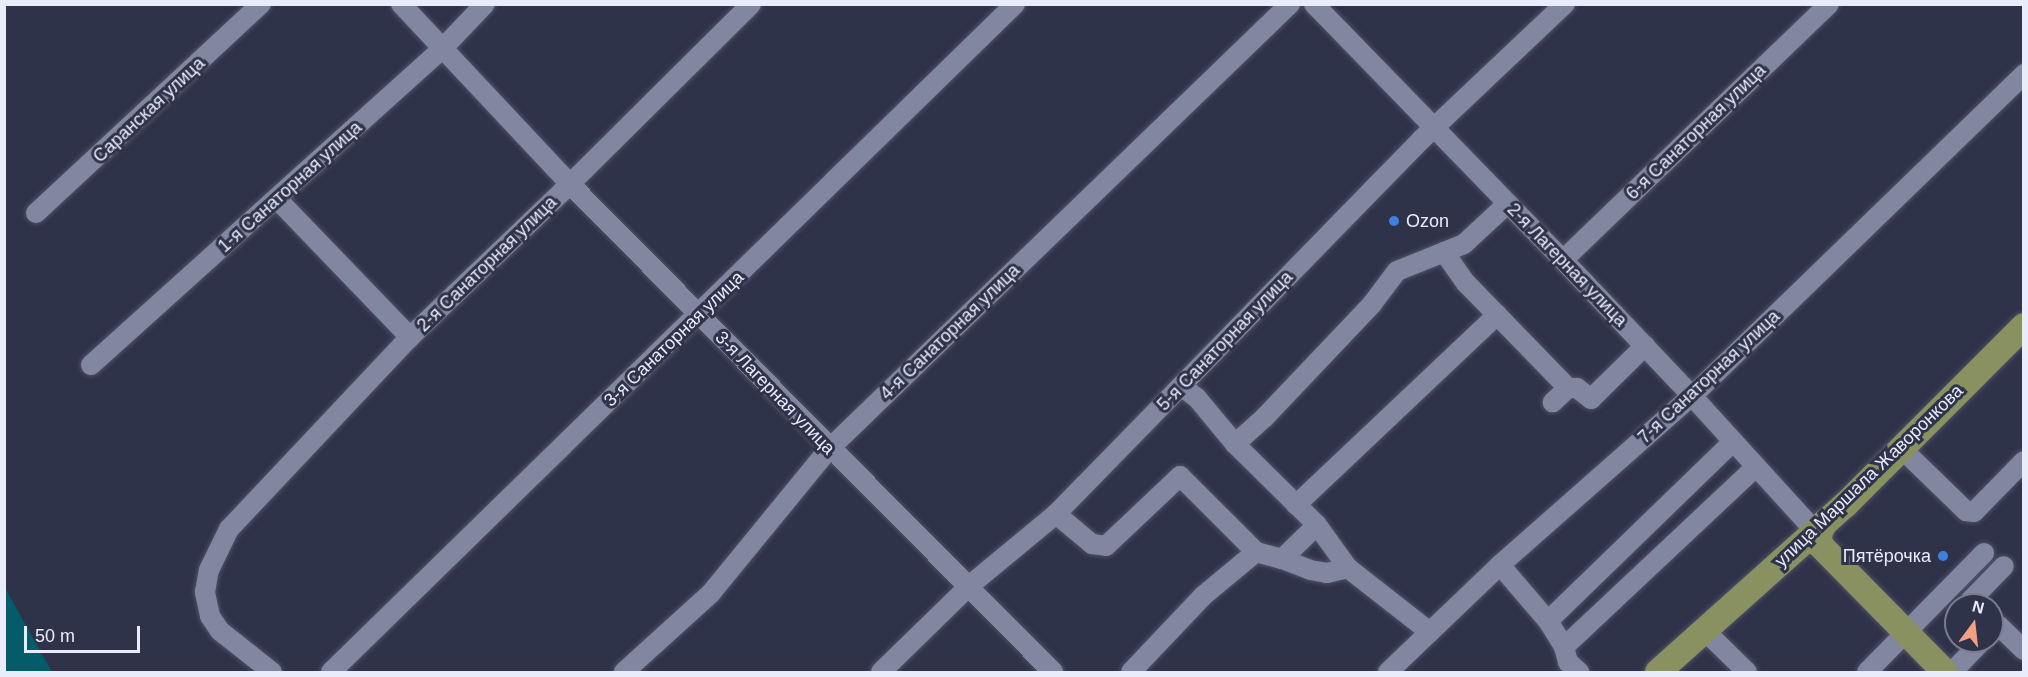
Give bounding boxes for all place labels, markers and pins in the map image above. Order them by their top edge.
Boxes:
place label: Ozon [1406,210,1449,232]
marker: Ozon [1387,214,1401,228]
place label: Пятёрочка [1843,545,1931,567]
marker: Пятёрочка [1936,549,1950,563]

